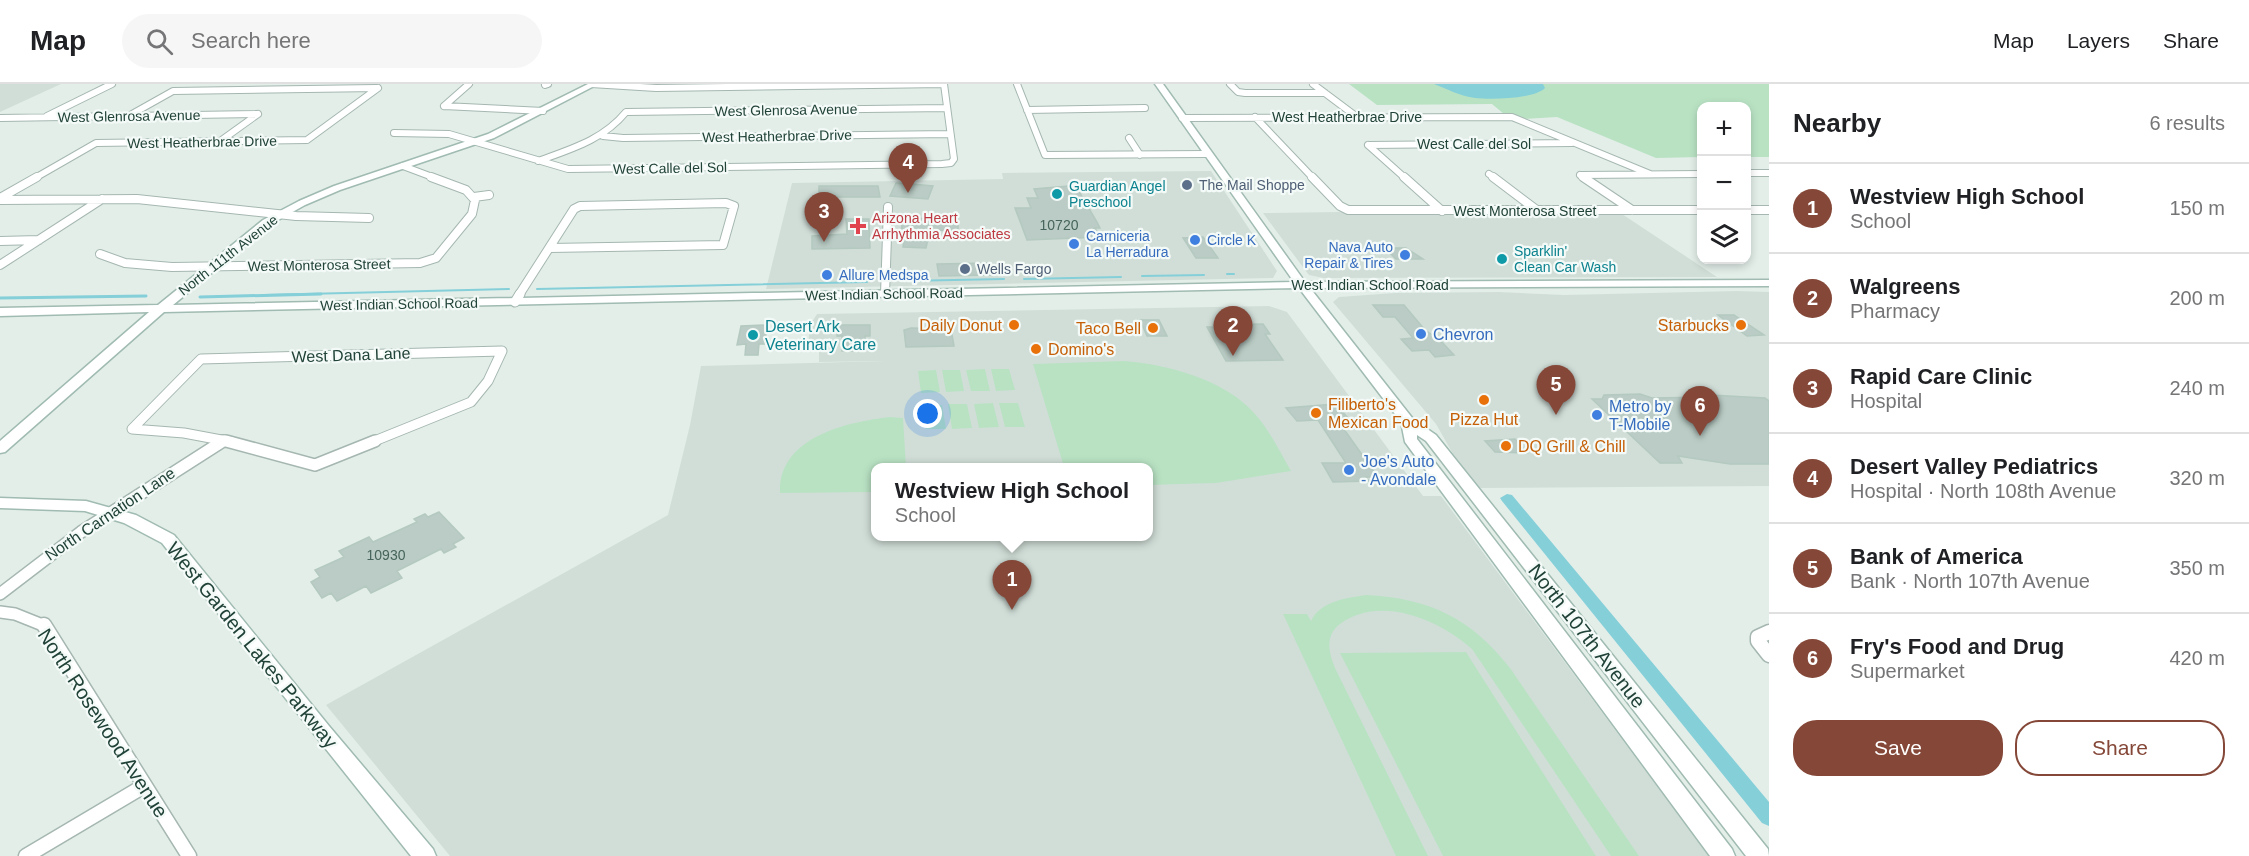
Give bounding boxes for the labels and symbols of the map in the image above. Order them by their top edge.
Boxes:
street label: West Glenrosa Avenue [715,101,858,119]
street label: West Glenrosa Avenue [58,107,201,125]
street label: West Heatherbrae Drive [1272,109,1422,125]
street label: West Heatherbrae Drive [702,127,852,145]
street label: West Heatherbrae Drive [127,133,277,151]
street label: West Calle del Sol [1417,136,1531,152]
pin: 4 [888,144,928,193]
street label: West Calle del Sol [613,159,727,177]
place label: The Mail Shoppe [1199,177,1305,193]
place label: Guardian Angel Preschool [1069,178,1166,210]
marker: The Mail Shoppe [1180,178,1194,192]
marker: Guardian Angel Preschool [1050,187,1064,201]
pin: 3 [804,192,844,242]
street label: West Monterosa Street [1454,203,1597,219]
place label: Arizona Heart Arrhythmia Associates [872,210,1011,242]
street label: North 111th Avenue [175,211,281,299]
marker: Arizona Heart Arrhythmia Associates [849,217,867,235]
house number: 10720 [1040,217,1079,233]
place label: Carniceria La Herradura [1086,228,1169,260]
place label: Circle K [1207,232,1257,248]
marker: Circle K [1188,233,1202,247]
marker: Carniceria La Herradura [1067,237,1081,251]
place label: Nava Auto Repair & Tires [1304,239,1393,271]
place label: Sparklin' Clean Car Wash [1514,243,1616,275]
marker: Nava Auto Repair & Tires [1398,248,1412,262]
marker: Sparklin' Clean Car Wash [1495,252,1509,266]
street label: West Monterosa Street [247,256,391,274]
place label: Wells Fargo [977,261,1052,277]
marker: Wells Fargo [958,262,972,276]
place label: Allure Medspa [839,267,929,283]
marker: Allure Medspa [820,268,834,282]
street label: West Indian School Road [1291,277,1449,293]
street label: West Indian School Road [805,285,963,303]
street label: West Indian School Road [320,295,478,313]
pin: 2 [1214,306,1252,356]
place label: Daily Donut [919,317,1003,334]
place label: Starbucks [1658,317,1729,334]
place label: Desert Ark Veterinary Care [765,318,876,353]
marker: Daily Donut [1007,318,1021,332]
marker: Starbucks [1734,318,1748,332]
place label: Taco Bell [1076,320,1141,337]
marker: Taco Bell [1146,321,1160,335]
place label: Chevron [1433,326,1493,343]
marker: Chevron [1414,327,1428,341]
marker: Desert Ark Veterinary Care [746,328,760,342]
place label: Domino's [1048,341,1114,358]
marker: Domino's [1029,342,1043,356]
street label: West Dana Lane [291,344,411,366]
pin: 5 [1536,366,1576,415]
pin: 6 [1680,386,1720,436]
marker: Pizza Hut [1477,393,1491,407]
place label: Filiberto's Mexican Food [1328,396,1429,431]
place label: Metro by T-Mobile [1609,398,1671,433]
your location [913,399,942,428]
marker: Filiberto's Mexican Food [1309,406,1323,420]
marker: Metro by T-Mobile [1590,408,1604,422]
place label: Pizza Hut [1450,411,1519,428]
place label: DQ Grill & Chill [1518,438,1626,455]
marker: DQ Grill & Chill [1499,439,1513,453]
place label: Joe's Auto - Avondale [1361,453,1436,488]
marker: Joe's Auto - Avondale [1342,463,1356,477]
street label: North Carnation Lane [42,464,178,564]
street label: West Garden Lakes Parkway [162,538,342,752]
house number: 10930 [367,547,406,563]
pin: 1 [992,560,1032,610]
street label: North 107th Avenue [1524,560,1650,712]
street label: North Rosewood Avenue [34,624,172,822]

